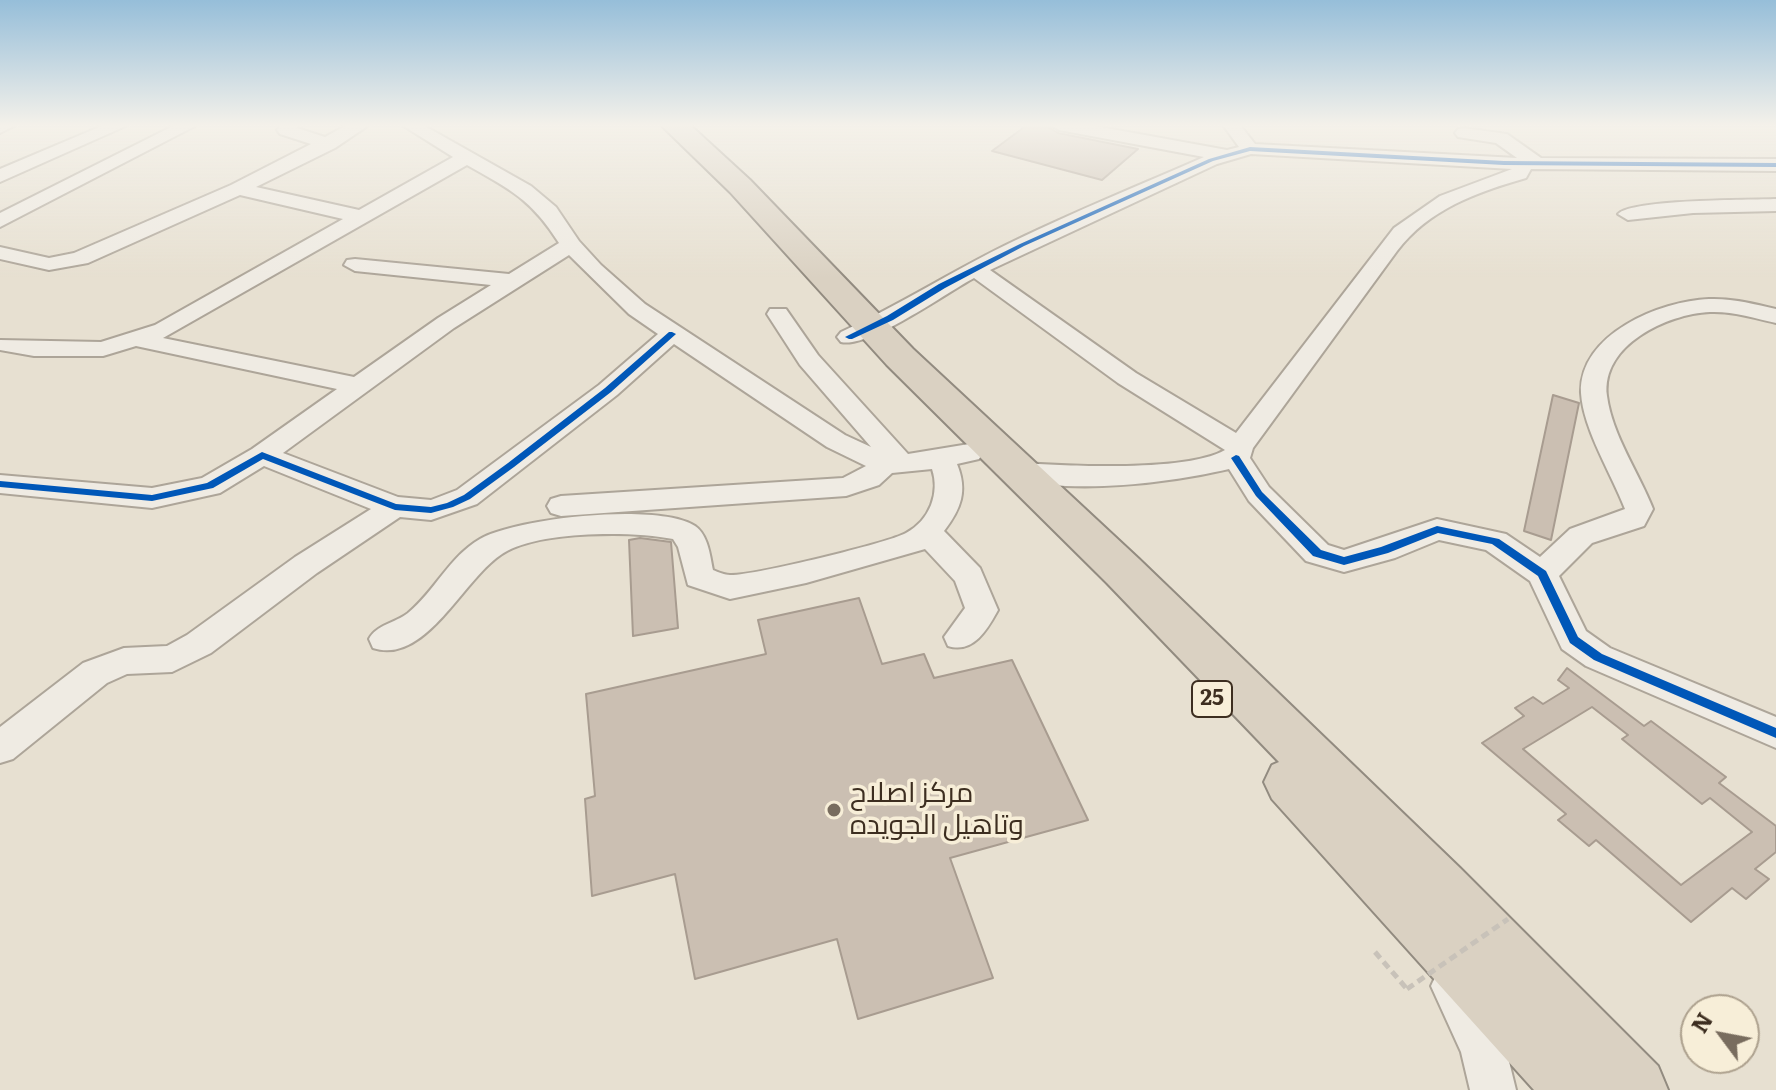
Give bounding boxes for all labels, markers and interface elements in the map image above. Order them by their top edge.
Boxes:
road number: 25 [1192,681,1232,717]
place label: مركز اصلاح وتاهيل الجويده [850,777,1024,843]
marker: مركز اصلاح وتاهيل الجويده [825,801,843,819]
north arrow [1680,994,1760,1074]
text: N [1682,1006,1720,1039]

